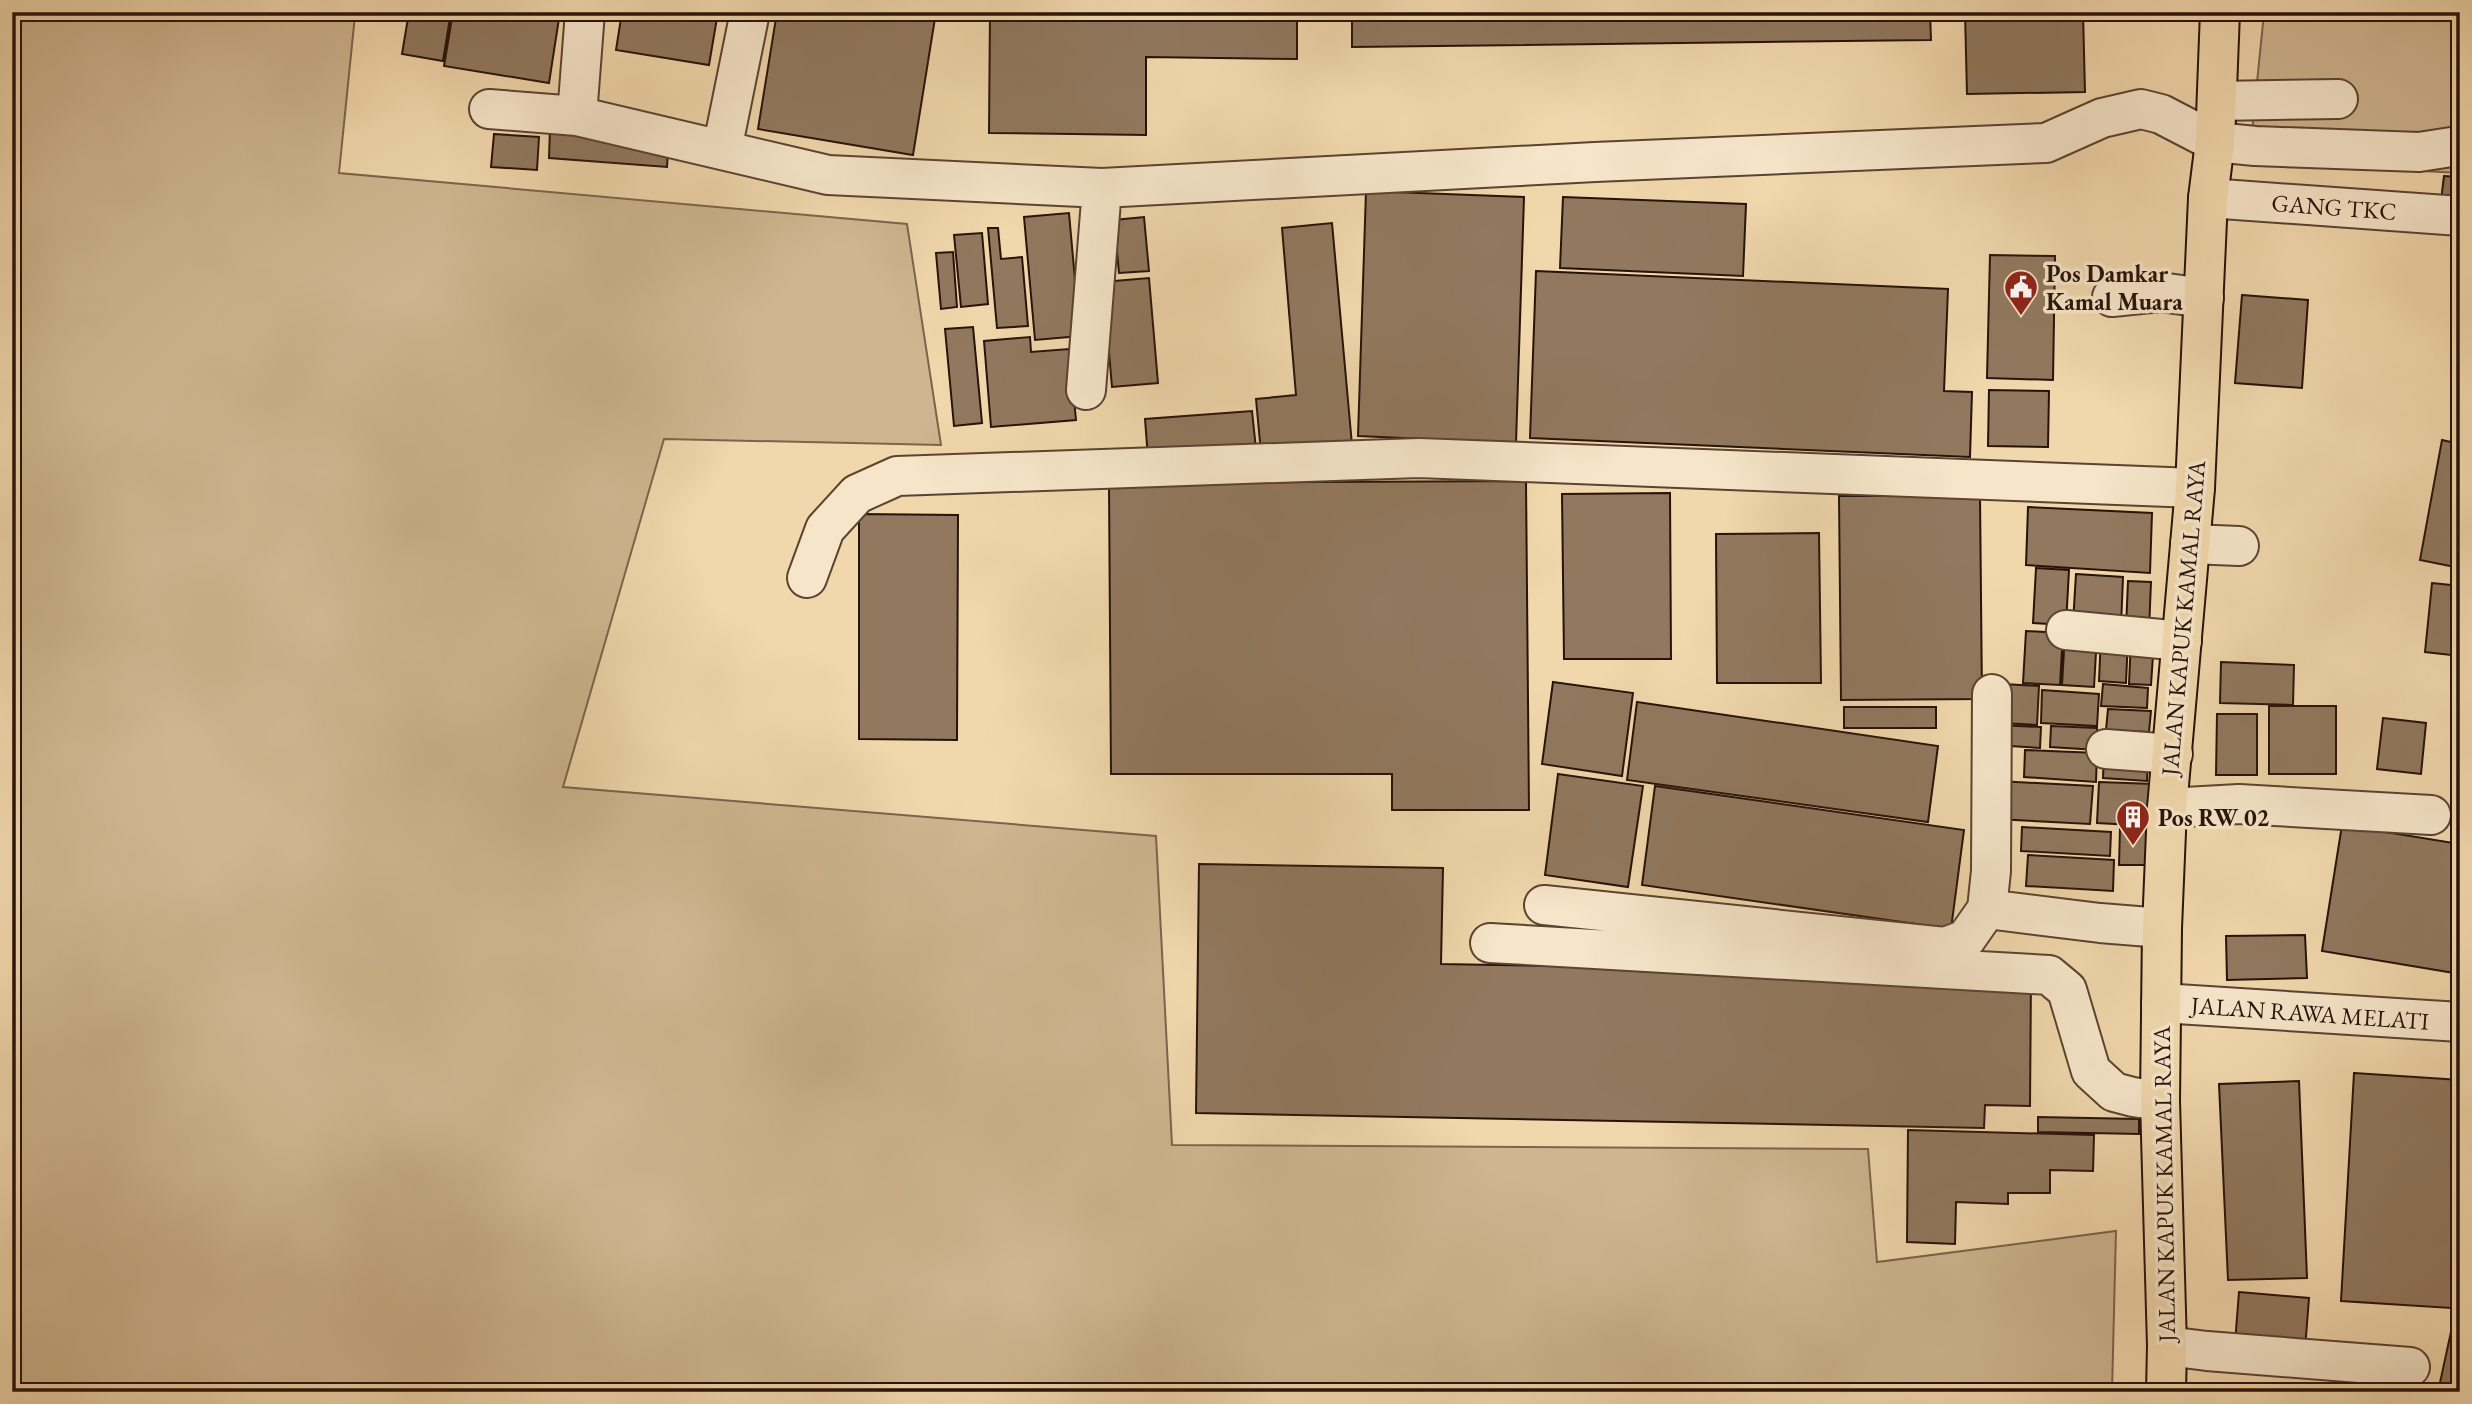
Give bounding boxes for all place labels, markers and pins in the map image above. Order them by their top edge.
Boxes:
place label: Pos Damkar Kamal Muara [2046,258,2183,317]
public building icon: Pos Damkar Kamal Muara [2002,268,2040,317]
building icon: Pos RW 02 [2114,798,2152,847]
place label: Pos RW 02 [2158,802,2270,833]

